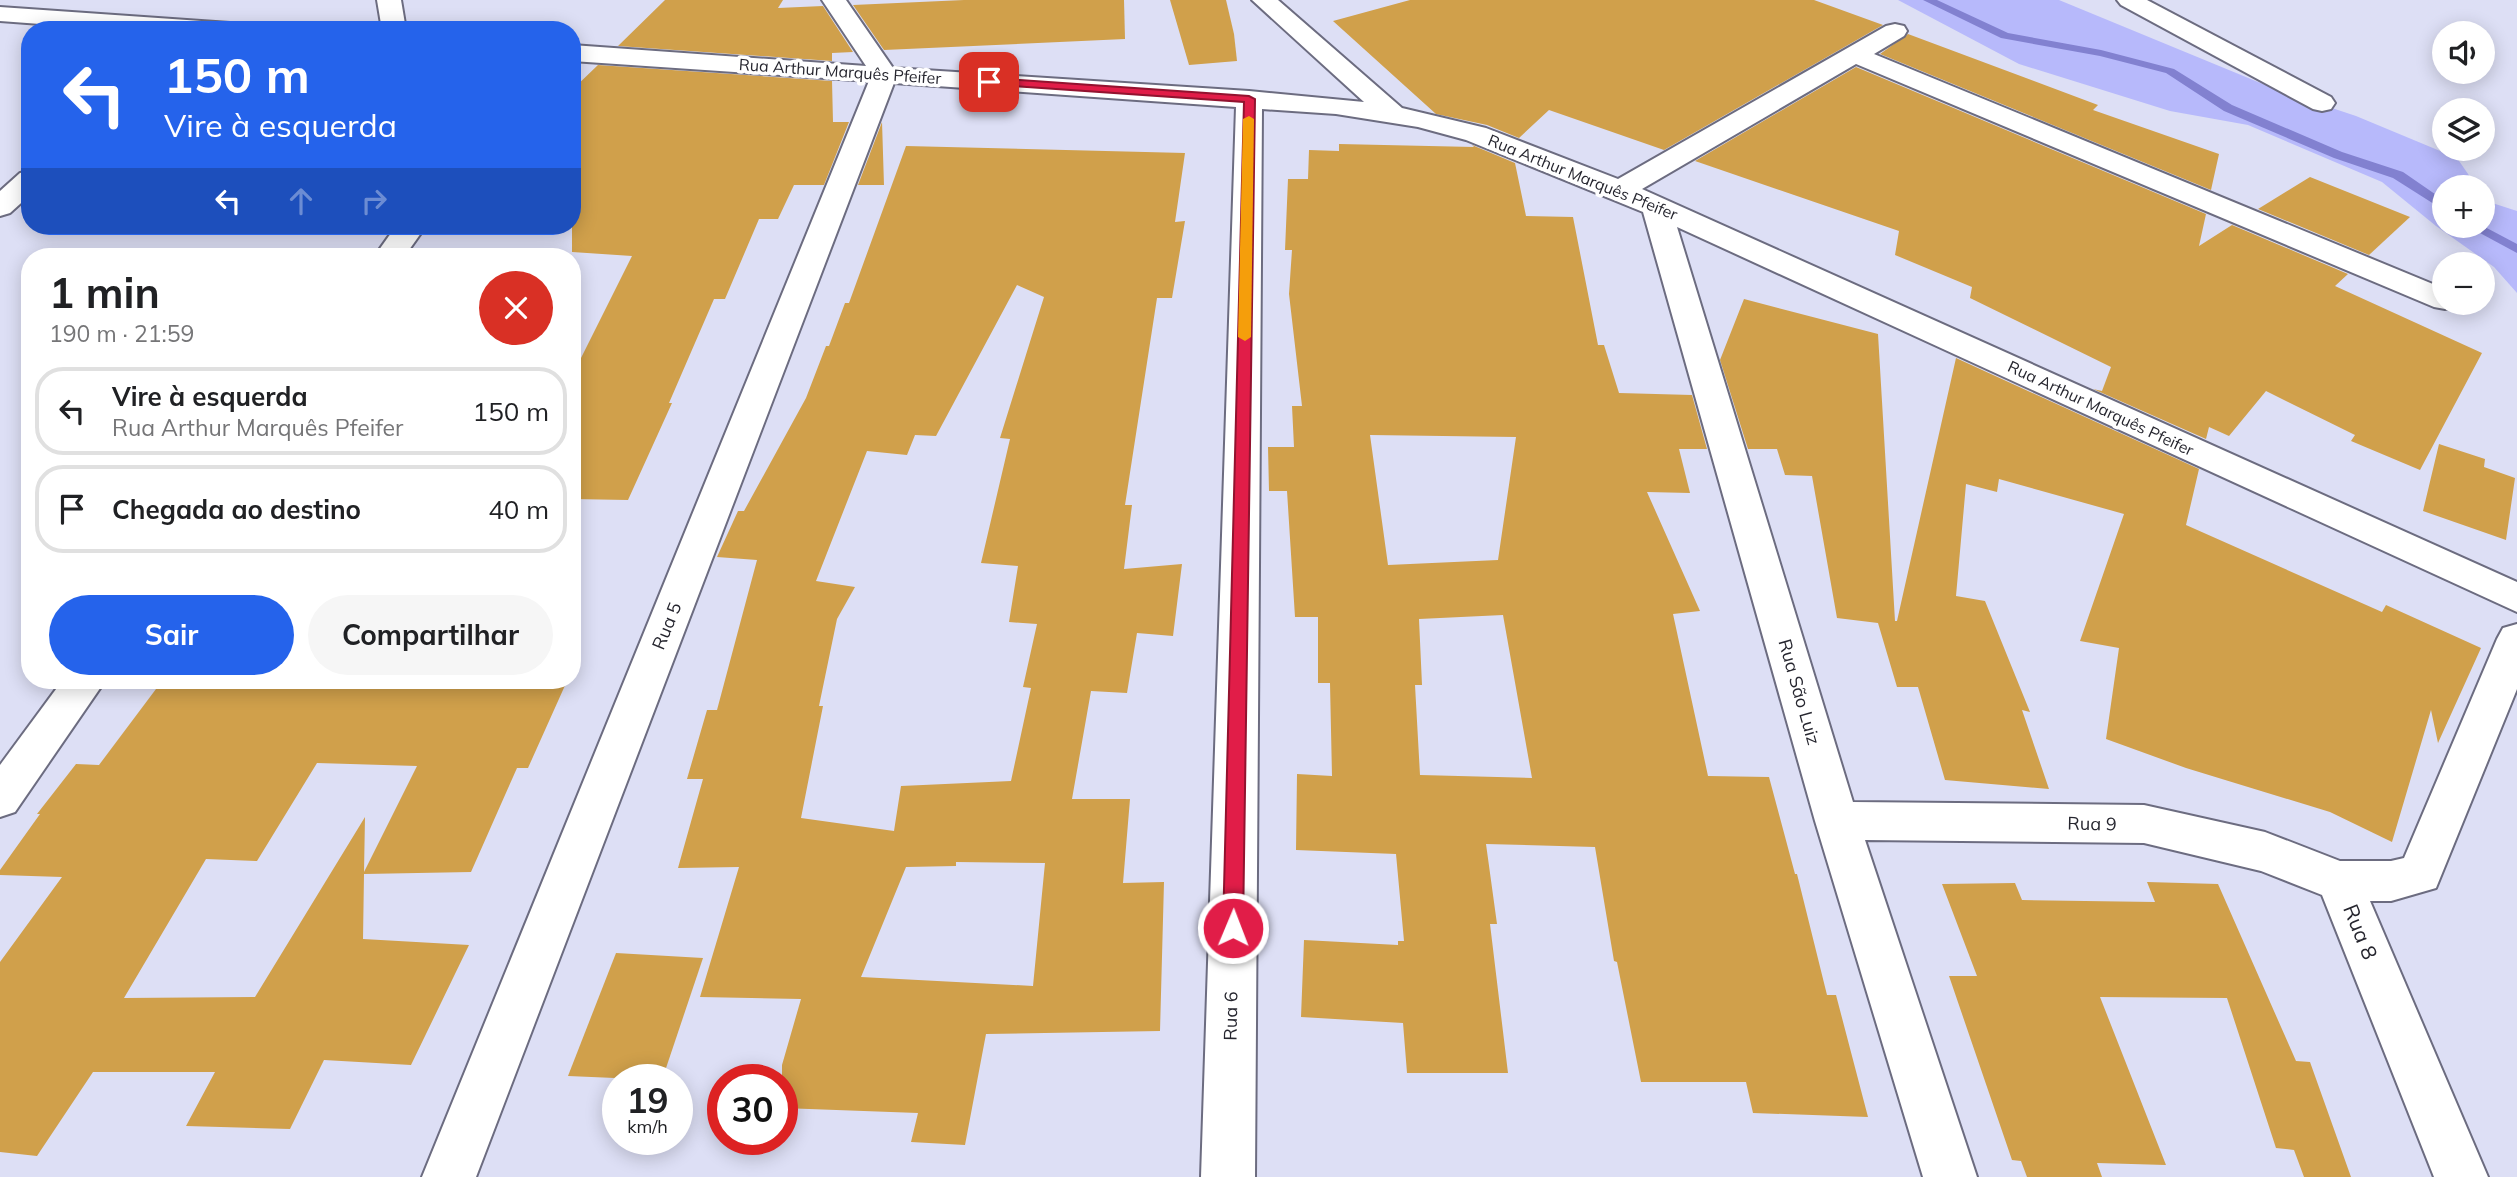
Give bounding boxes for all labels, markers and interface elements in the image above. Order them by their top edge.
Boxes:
map controls [2432,21,2495,315]
button: sound [2432,21,2495,84]
text: 150 m [164,44,310,105]
icon: left [49,49,140,140]
pin [959,52,1019,112]
street label: Rua Arthur Marquês Pfeifer [738,54,942,88]
icon: arrive [970,63,1008,101]
button: layers [2432,98,2495,161]
text: Vire à esquerda [164,105,397,145]
street label: Rua Arthur Marquês Pfeifer [1485,130,1681,224]
button: + [2432,175,2495,238]
icon: left [209,182,247,220]
icon: ahead [282,182,320,220]
icon: right [355,182,393,220]
button: − [2432,252,2495,315]
text: 1 min [49,266,160,319]
button: close [479,271,553,345]
text: 190 m · 21:59 [49,319,194,348]
street label: Rua Arthur Marquês Pfeifer [2005,356,2197,460]
text: Vire à esquerda [112,380,308,413]
icon: left [53,392,91,430]
text: 150 m [473,395,549,428]
text: Rua Arthur Marquês Pfeifer [112,413,403,442]
icon: arrive [53,490,91,528]
text: Chegada ao destino [112,493,361,526]
text: 40 m [488,493,549,526]
button: Sair [49,595,294,675]
button: Compartilhar [308,595,553,675]
street label: Rua 5 [647,599,686,653]
street label: Rua São Luiz [1773,636,1826,747]
street label: Rua 9 [2067,812,2117,835]
position arrow [1196,891,1270,965]
street label: Rua 8 [2338,900,2384,963]
street label: Rua 6 [1219,991,1242,1041]
speed limit sign: 30 [707,1064,798,1155]
text: 19 [626,1078,669,1122]
text: km/h [627,1115,668,1138]

